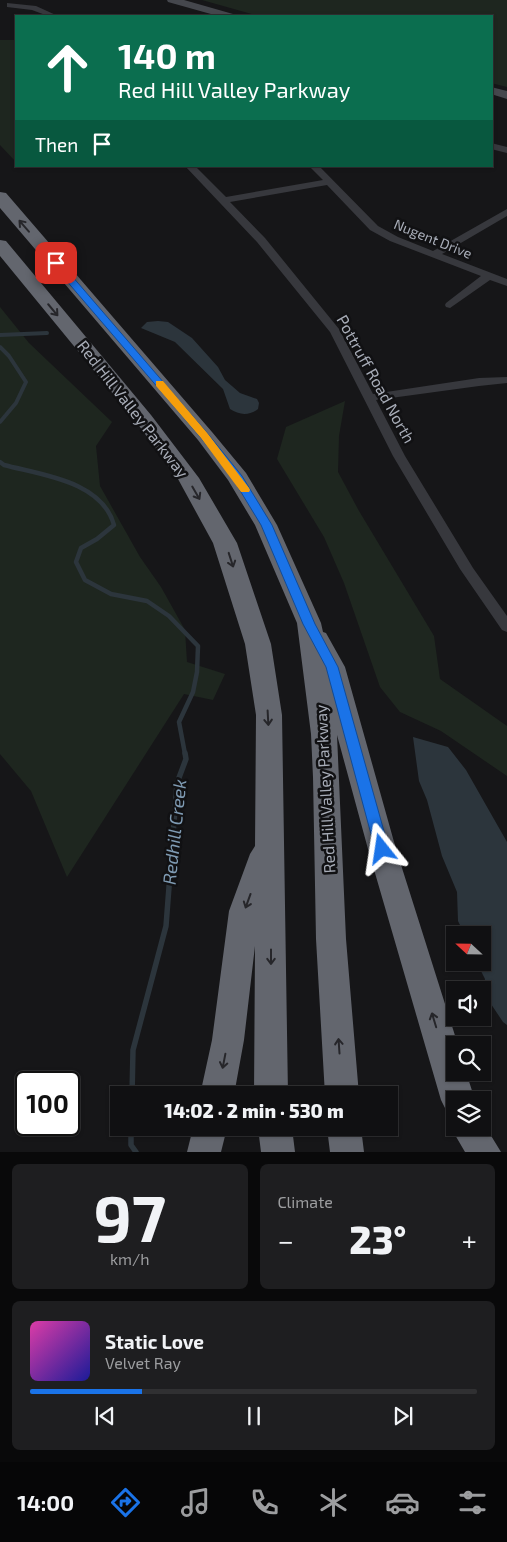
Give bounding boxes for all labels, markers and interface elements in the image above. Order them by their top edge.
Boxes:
text: 140 m [118,34,216,76]
icon: ahead [35,35,100,100]
text: Red Hill Valley Parkway [118,76,350,102]
icon: arrive [88,130,116,158]
text: Then [35,133,78,156]
street label: Nugent Drive [392,215,475,262]
one-way arrow [18,219,30,232]
pin [35,242,77,284]
icon: arrive [42,249,70,277]
one-way arrow [48,303,59,316]
street label: Pottruff Road North [333,311,420,446]
street label: Red Hill Valley Parkway [74,336,193,482]
one-way arrow [192,485,202,499]
one-way arrow [227,552,236,568]
street label: Red Hill Valley Parkway [311,704,338,874]
one-way arrow [264,709,273,725]
water label: Redhill Creek [158,778,190,886]
position arrow [355,822,407,874]
one-way arrow [243,892,252,908]
north arrow [446,926,491,971]
map controls [446,926,491,1136]
one-way arrow [266,948,276,965]
button: sound [446,981,491,1026]
one-way arrow [429,1012,439,1028]
button: search [446,1036,491,1081]
one-way arrow [334,1039,343,1055]
one-way arrow [219,1053,228,1069]
speed limit sign: 100 [15,1071,80,1136]
button: layers [446,1091,491,1136]
text: 14:02 · 2 min · 530 m [164,1099,344,1122]
text: 97 [93,1177,166,1255]
text: Climate [278,1192,333,1211]
text: 23° [349,1216,406,1262]
text: − [278,1223,294,1257]
text: + [462,1223,477,1257]
text: km/h [110,1249,150,1268]
text: Static Love [105,1330,204,1353]
text: Velvet Ray [105,1353,181,1372]
icon: previous [91,1402,119,1430]
icon: pause [240,1402,268,1430]
icon: next [389,1402,417,1430]
icon: directions [108,1485,143,1520]
icon: music [178,1485,213,1520]
icon: phone [247,1485,282,1520]
icon: climate [316,1485,351,1520]
icon: car [385,1485,420,1520]
icon: filters [455,1485,490,1520]
text: 14:00 [17,1489,74,1515]

